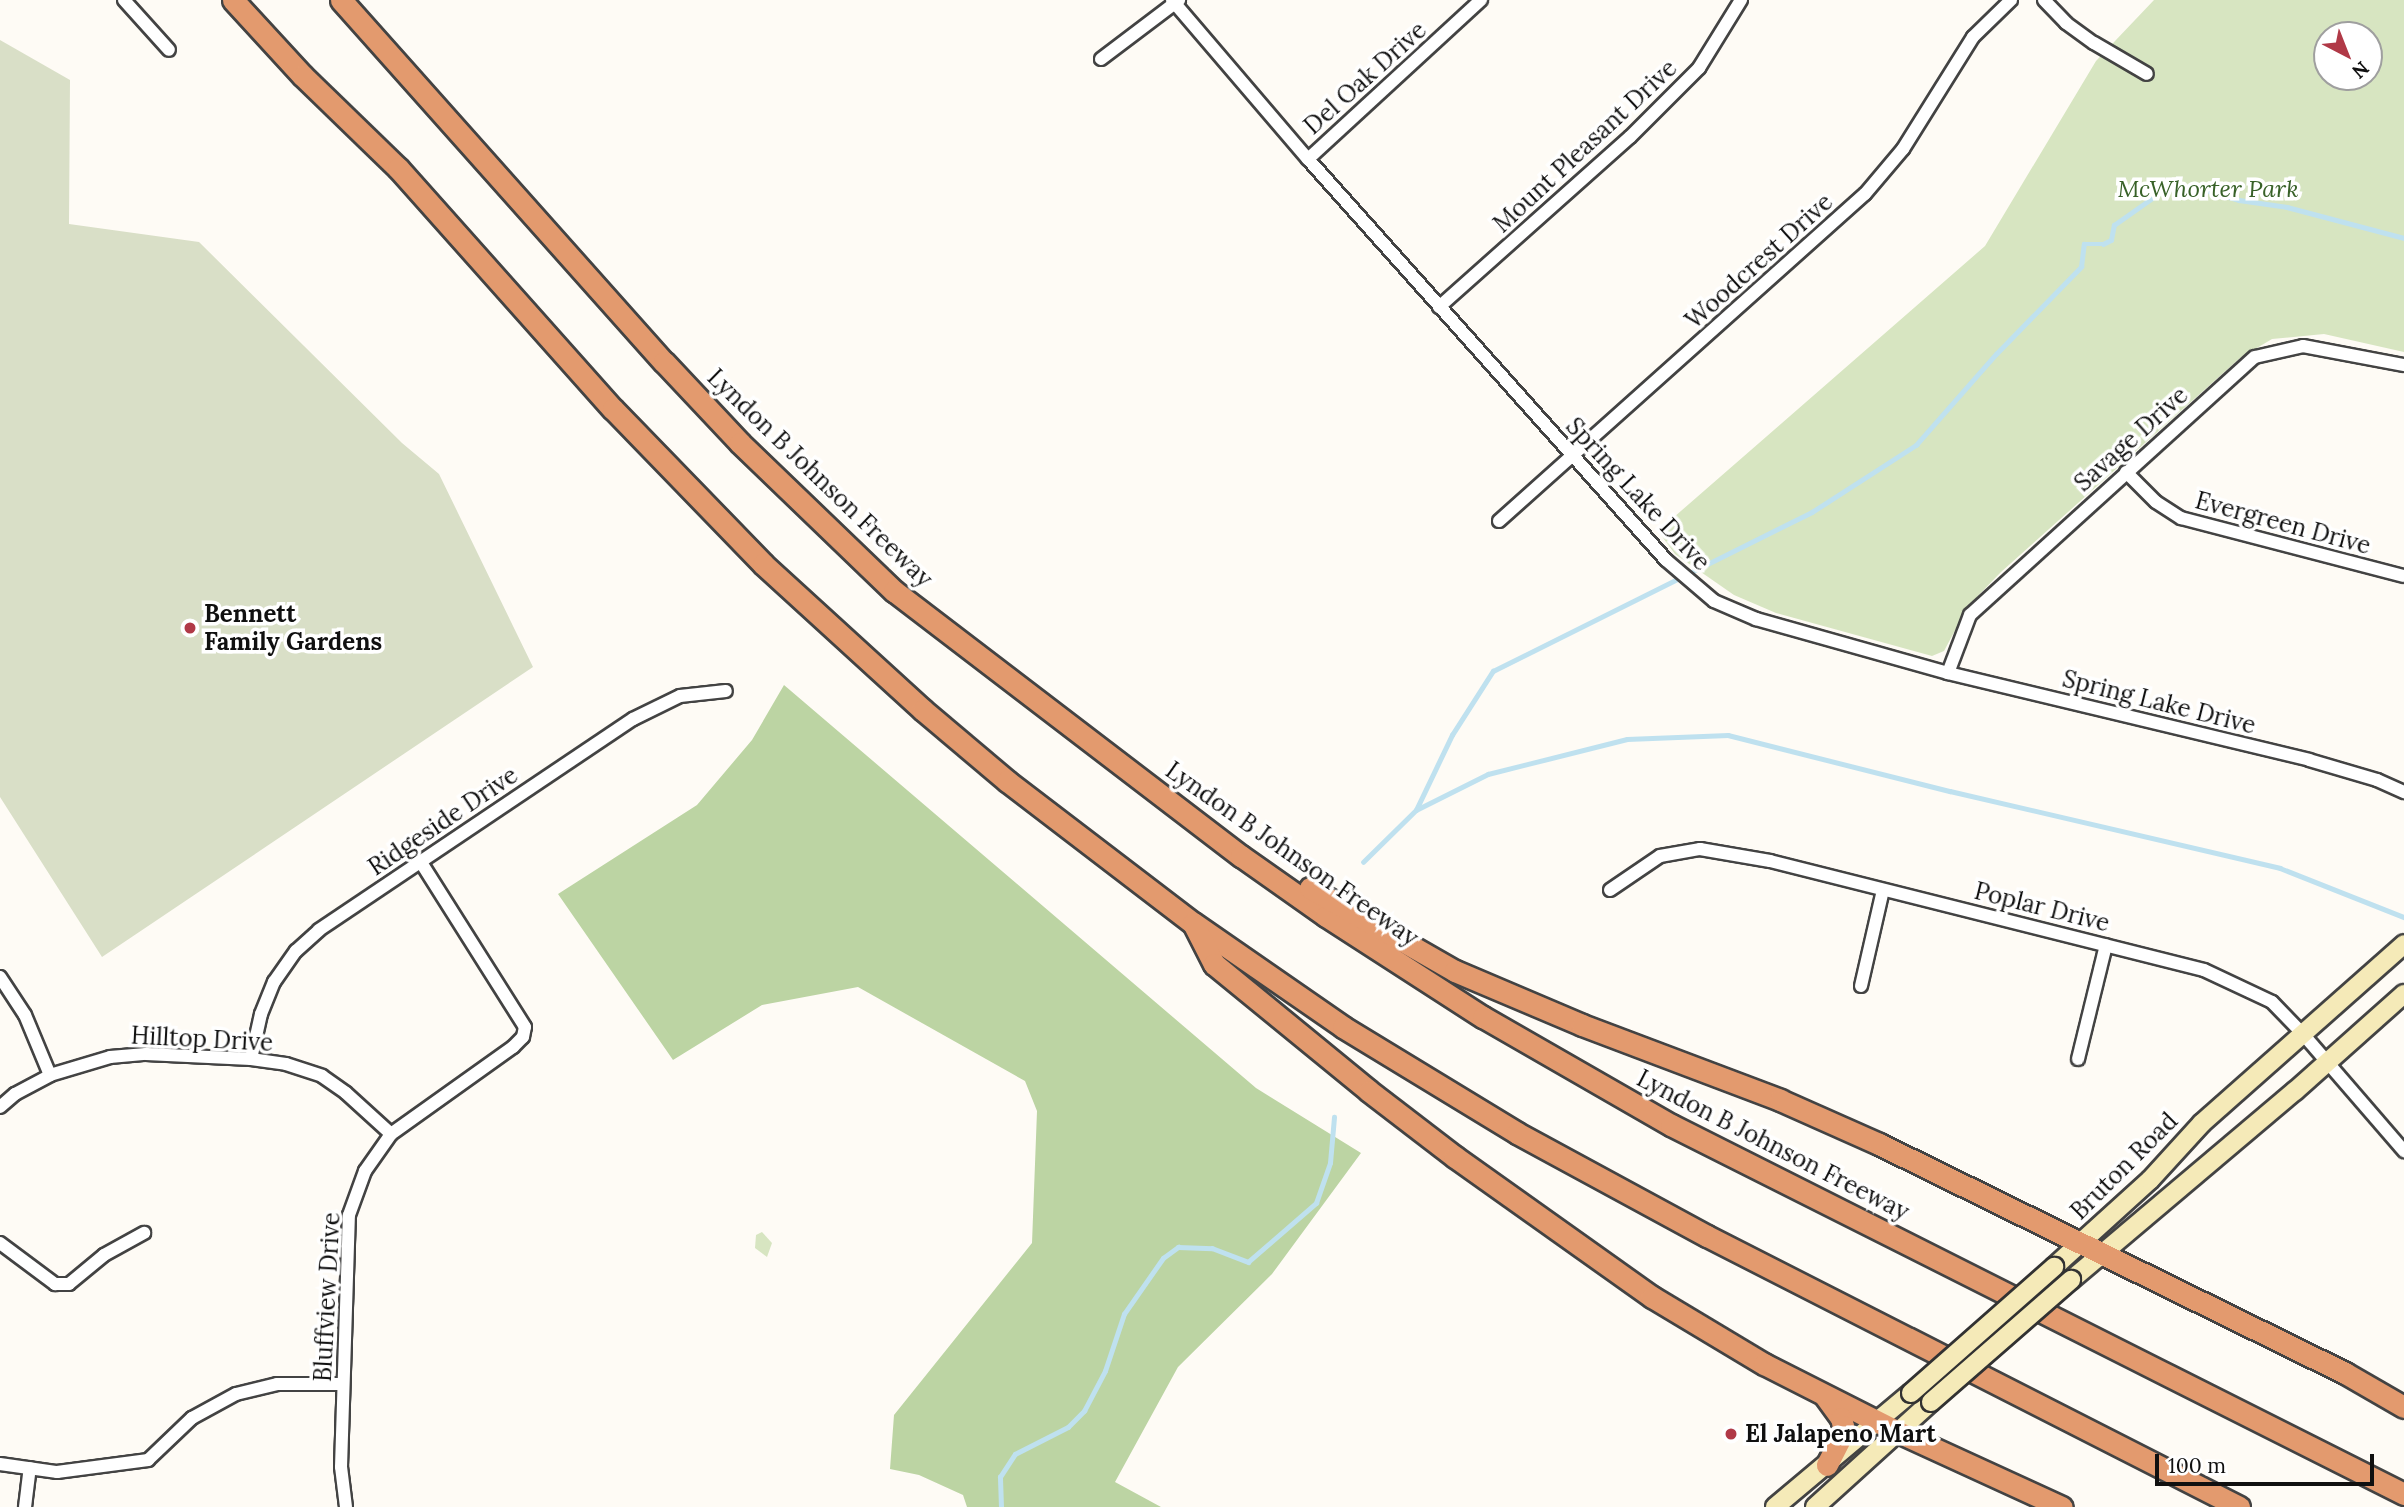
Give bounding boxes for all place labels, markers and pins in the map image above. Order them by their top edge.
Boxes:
place label: Bennett Family Gardens [204,600,382,656]
marker: Bennett Family Gardens [182,620,198,636]
place label: El Jalapeno Mart [1745,1420,1936,1448]
marker: El Jalapeno Mart [1723,1426,1739,1442]

